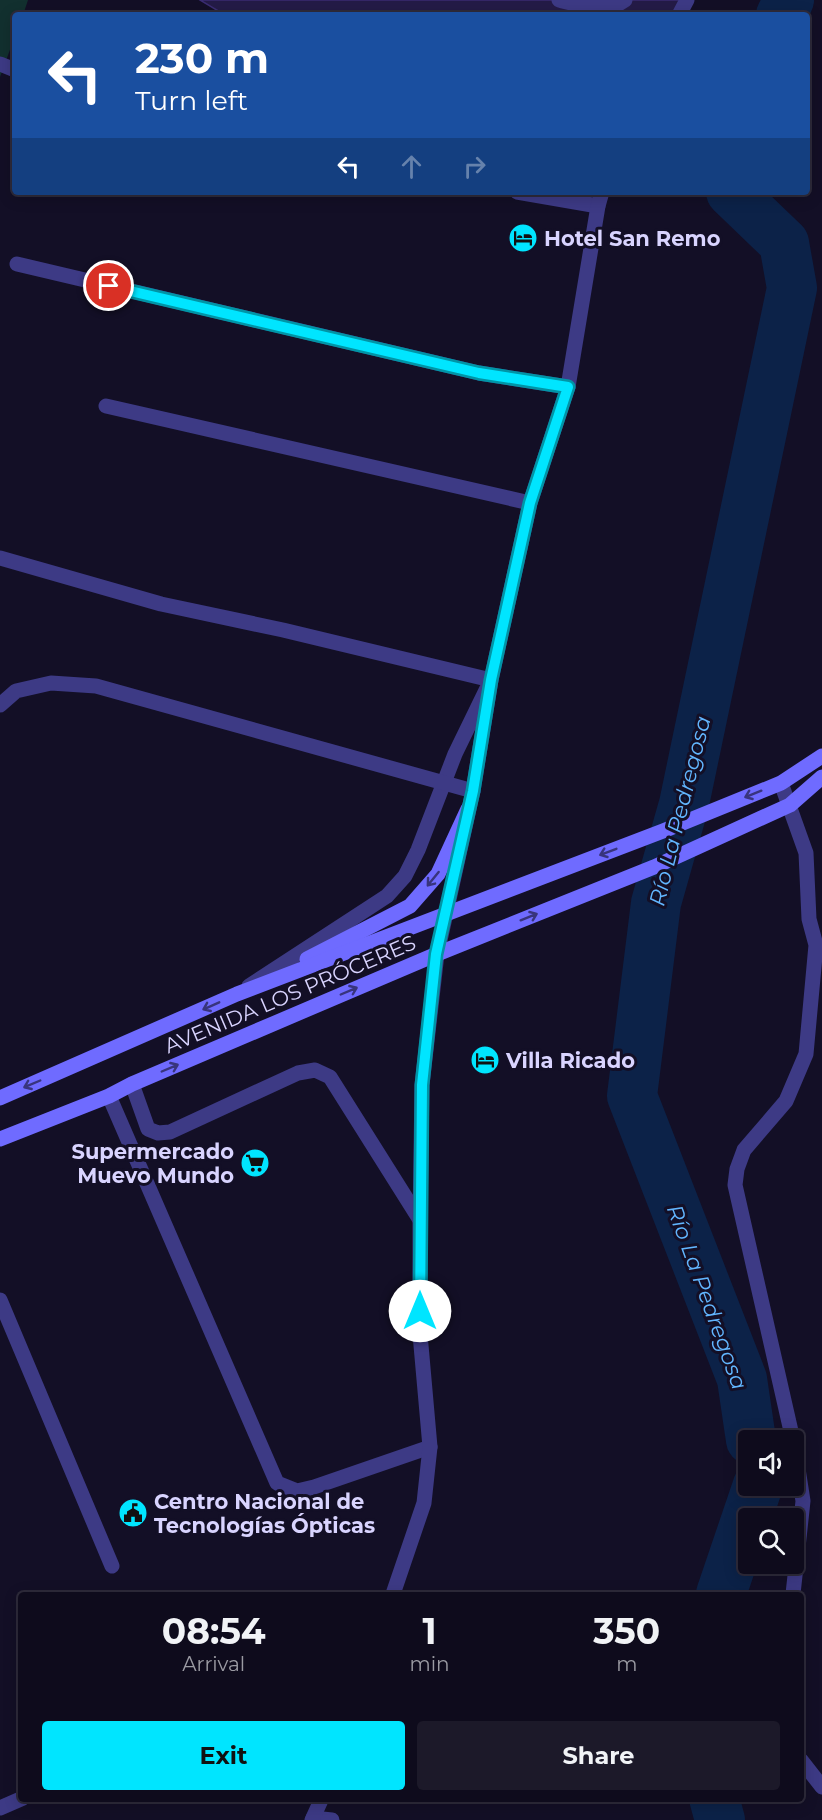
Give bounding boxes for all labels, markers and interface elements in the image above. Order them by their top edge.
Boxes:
text: 230 m [135,32,269,84]
icon: left [36,36,114,114]
text: Turn left [135,84,248,117]
icon: left [332,150,365,183]
icon: ahead [395,150,428,183]
icon: right [458,150,491,183]
hotel icon: Hotel San Remo [507,222,539,254]
place label: Hotel San Remo [544,226,721,251]
pin [83,260,134,311]
icon: arrive [92,269,125,302]
water label: Río La Pedregosa [643,713,717,909]
one-way arrow [744,789,762,800]
one-way arrow [599,848,618,859]
one-way arrow [427,871,440,887]
one-way arrow [520,910,538,921]
street label: AVENIDA LOS PRÓCERES [161,930,419,1058]
one-way arrow [340,985,358,996]
one-way arrow [202,1001,220,1012]
hotel icon: Villa Ricado [469,1044,501,1076]
place label: Villa Ricado [505,1048,635,1073]
one-way arrow [160,1062,179,1073]
one-way arrow [23,1079,42,1090]
place label: Supermercado Muevo Mundo [71,1139,234,1188]
supermarket icon: Supermercado Muevo Mundo [239,1147,271,1179]
water label: Río La Pedregosa [661,1201,753,1393]
position arrow [388,1279,452,1343]
map controls [738,1430,804,1574]
button: sound [738,1430,804,1496]
place label: Centro Nacional de Tecnologías Ópticas [154,1489,375,1538]
public building icon: Centro Nacional de Tecnologías Ópticas [117,1497,149,1529]
button: search [738,1508,804,1574]
text: 08:54 [162,1609,266,1653]
text: 1 [422,1609,437,1653]
text: 350 [593,1609,660,1653]
text: Arrival [182,1652,245,1676]
text: min [409,1652,450,1676]
text: m [616,1652,637,1676]
button: Exit [42,1721,405,1790]
button: Share [417,1721,780,1790]

